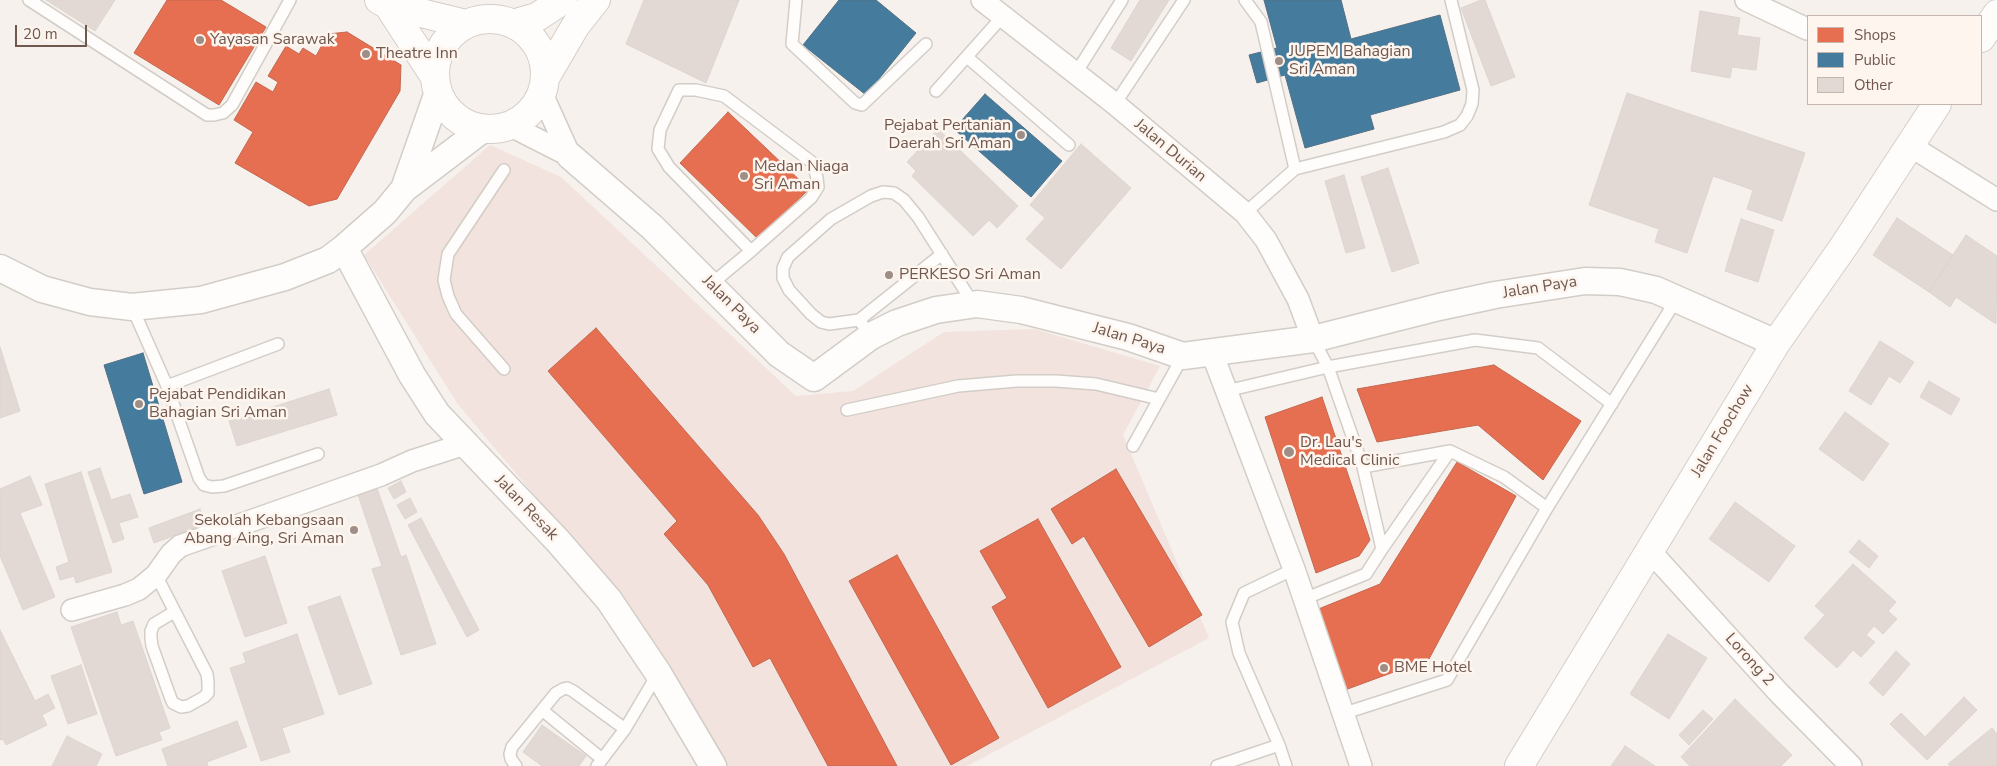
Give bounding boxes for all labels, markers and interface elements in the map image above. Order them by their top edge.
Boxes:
scale bar [18,15,90,47]
legend [1807,15,1982,105]
text: 20 m [23,24,58,44]
text: Shops [1854,25,1896,45]
place label: Yayasan Sarawak [210,30,335,50]
marker: Yayasan Sarawak [194,34,206,46]
place label: JUPEM Bahagian Sri Aman [1289,42,1411,80]
place label: Theatre Inn [376,44,458,64]
marker: Theatre Inn [360,48,372,60]
text: Public [1854,50,1895,70]
marker: JUPEM Bahagian Sri Aman [1273,55,1285,67]
text: Other [1854,75,1893,95]
street label: Jalan Durian [1130,115,1210,187]
place label: Pejabat Pertanian Daerah Sri Aman [884,116,1011,154]
marker: Pejabat Pertanian Daerah Sri Aman [1015,129,1027,141]
place label: Medan Niaga Sri Aman [754,157,849,195]
marker: Medan Niaga Sri Aman [738,170,750,182]
place label: PERKESO Sri Aman [899,265,1041,285]
marker: PERKESO Sri Aman [883,269,895,281]
street label: Jalan Paya [698,272,764,338]
street label: Jalan Paya [1502,273,1578,303]
street label: Jalan Paya [1090,319,1168,359]
street label: Jalan Foochow [1688,381,1758,481]
place label: Pejabat Pendidikan Bahagian Sri Aman [149,385,287,423]
marker: Pejabat Pendidikan Bahagian Sri Aman [133,398,145,410]
place label: Dr. Lau's Medical Clinic [1300,433,1399,471]
marker: Dr. Lau's Medical Clinic [1282,445,1296,459]
street label: Jalan Resak [490,471,562,545]
place label: Sekolah Kebangsaan Abang Aing, Sri Aman [184,511,344,549]
marker: Sekolah Kebangsaan Abang Aing, Sri Aman [348,524,360,536]
street label: Lorong 2 [1720,630,1778,690]
place label: BME Hotel [1394,658,1472,678]
marker: BME Hotel [1378,662,1390,674]

